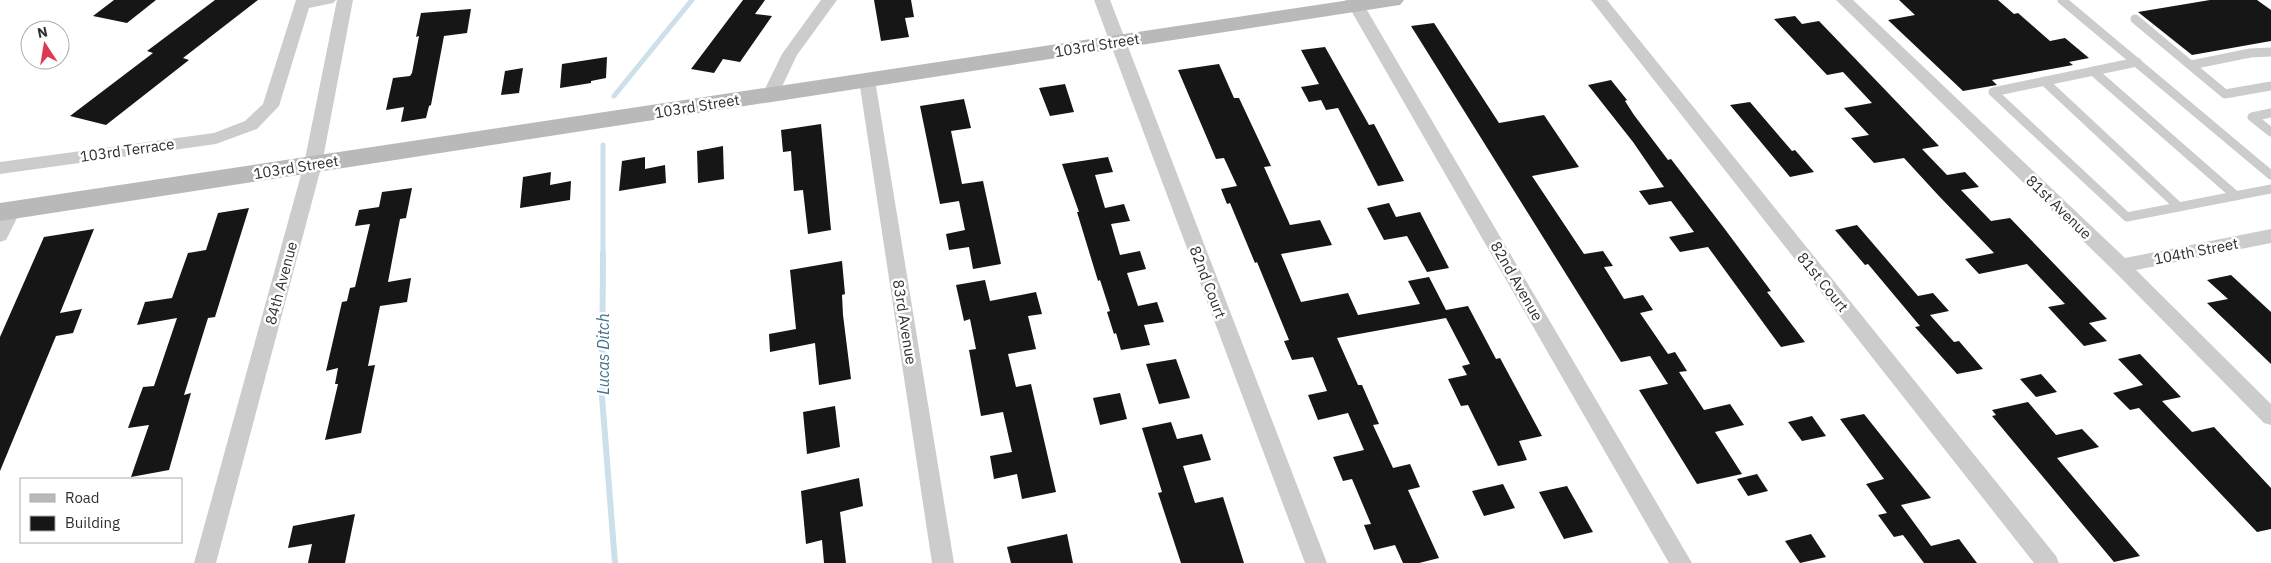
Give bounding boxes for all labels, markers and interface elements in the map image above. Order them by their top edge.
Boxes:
north arrow [20,20,70,70]
text: N [35,22,49,42]
street label: 103rd Street [1053,29,1141,61]
street label: 103rd Street [653,90,741,122]
street label: 103rd Terrace [79,134,175,166]
street label: 103rd Street [252,151,340,183]
street label: 81st Avenue [2022,171,2096,243]
street label: 104th Street [2152,234,2240,268]
street label: 82nd Avenue [1487,238,1547,324]
street label: 84th Avenue [261,239,301,327]
street label: 82nd Court [1186,243,1230,321]
street label: 81st Court [1793,248,1853,316]
street label: 83rd Avenue [889,278,921,366]
water label: Lucas Ditch [593,313,613,395]
legend [20,478,182,543]
text: Road [65,488,100,507]
text: Building [65,513,120,532]

